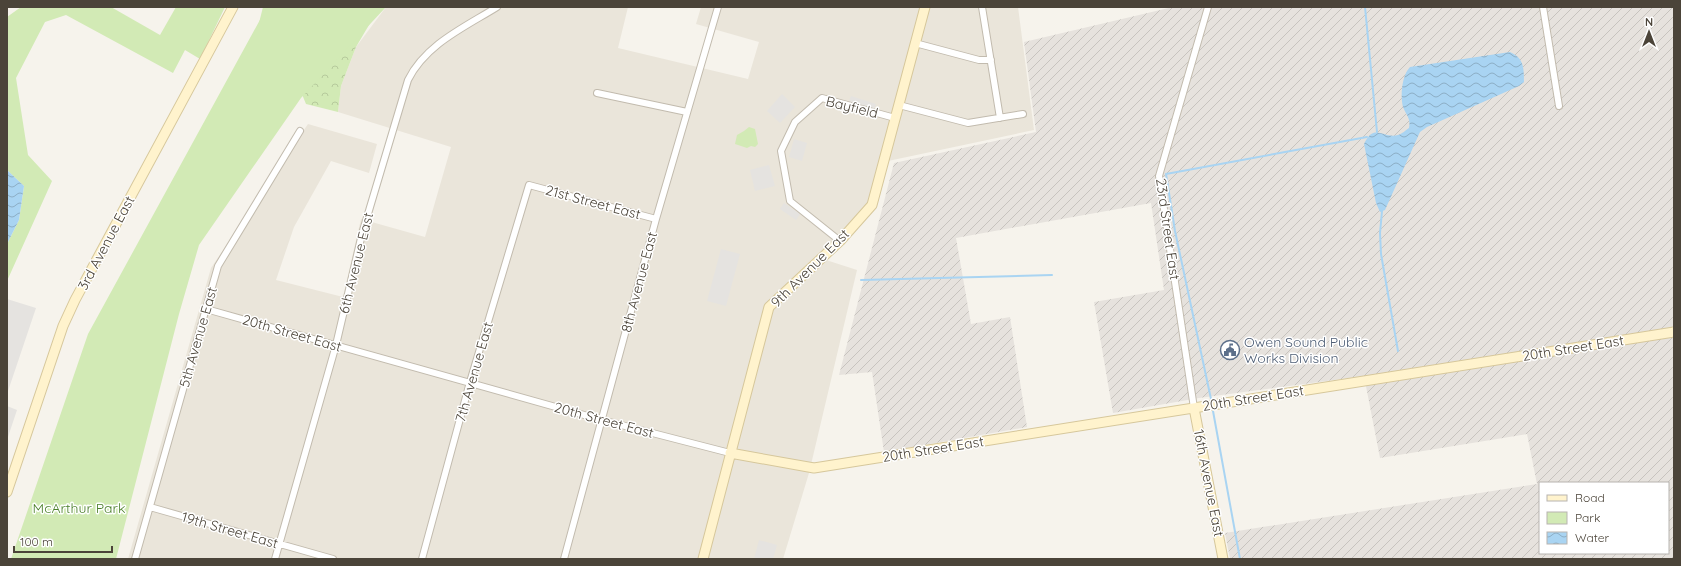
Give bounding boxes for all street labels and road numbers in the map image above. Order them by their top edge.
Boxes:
street label: Bayfield [824,92,880,122]
street label: 23rd Street East [1152,177,1184,281]
street label: 21st Street East [543,181,643,223]
street label: 3rd Avenue East [74,193,139,293]
street label: 6th Avenue East [335,210,377,315]
street label: 9th Avenue East [767,225,853,311]
street label: 8th Avenue East [617,229,661,334]
street label: 5th Avenue East [175,284,221,389]
street label: 20th Street East [240,310,344,356]
street label: 7th Avenue East [451,320,497,424]
street label: 20th Street East [1521,331,1625,365]
street label: 20th Street East [1201,381,1305,415]
street label: 20th Street East [552,398,656,442]
street label: 16th Avenue East [1190,428,1228,538]
street label: 20th Street East [881,432,985,466]
street label: 19th Street East [180,508,280,552]

